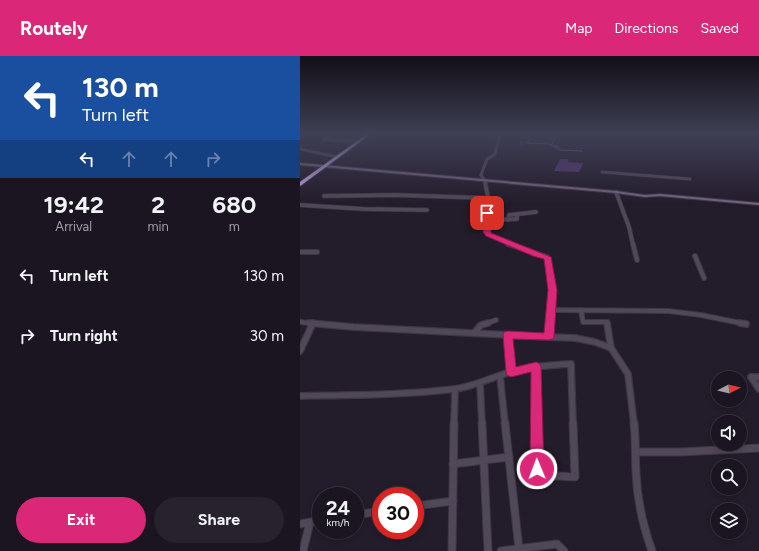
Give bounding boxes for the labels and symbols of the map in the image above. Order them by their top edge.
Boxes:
pin [470,196,504,230]
north arrow [711,371,747,407]
position arrow [516,448,558,490]
speed limit sign: 30 [372,487,424,539]

